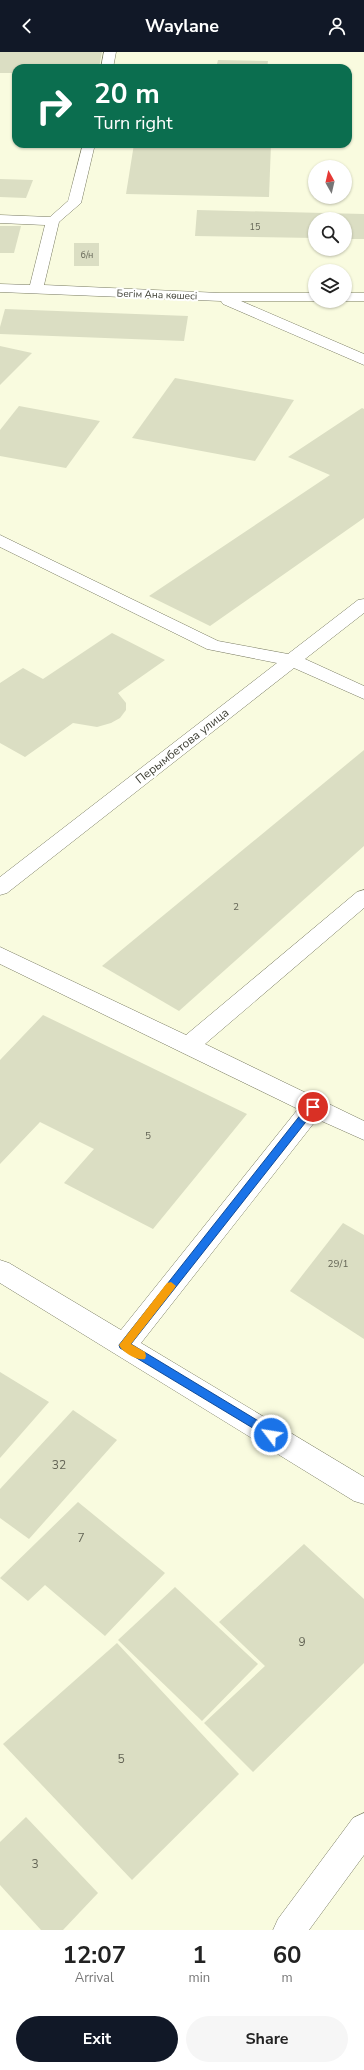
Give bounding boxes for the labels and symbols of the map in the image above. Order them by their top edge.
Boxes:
north arrow [308,160,352,204]
house number: 15 [250,221,260,233]
house number: б/н [81,249,93,261]
street label: Бегім Ана көшесі [116,287,197,303]
street label: Перымбетова улица [132,704,232,788]
house number: 2 [233,900,239,914]
pin [296,1090,330,1124]
house number: 5 [145,1129,151,1143]
house number: 29/1 [328,1257,348,1271]
position arrow [250,1414,292,1456]
house number: 32 [52,1457,66,1473]
house number: 7 [77,1530,85,1546]
house number: 9 [298,1634,306,1650]
house number: 5 [117,1751,125,1767]
house number: 3 [31,1856,39,1872]

